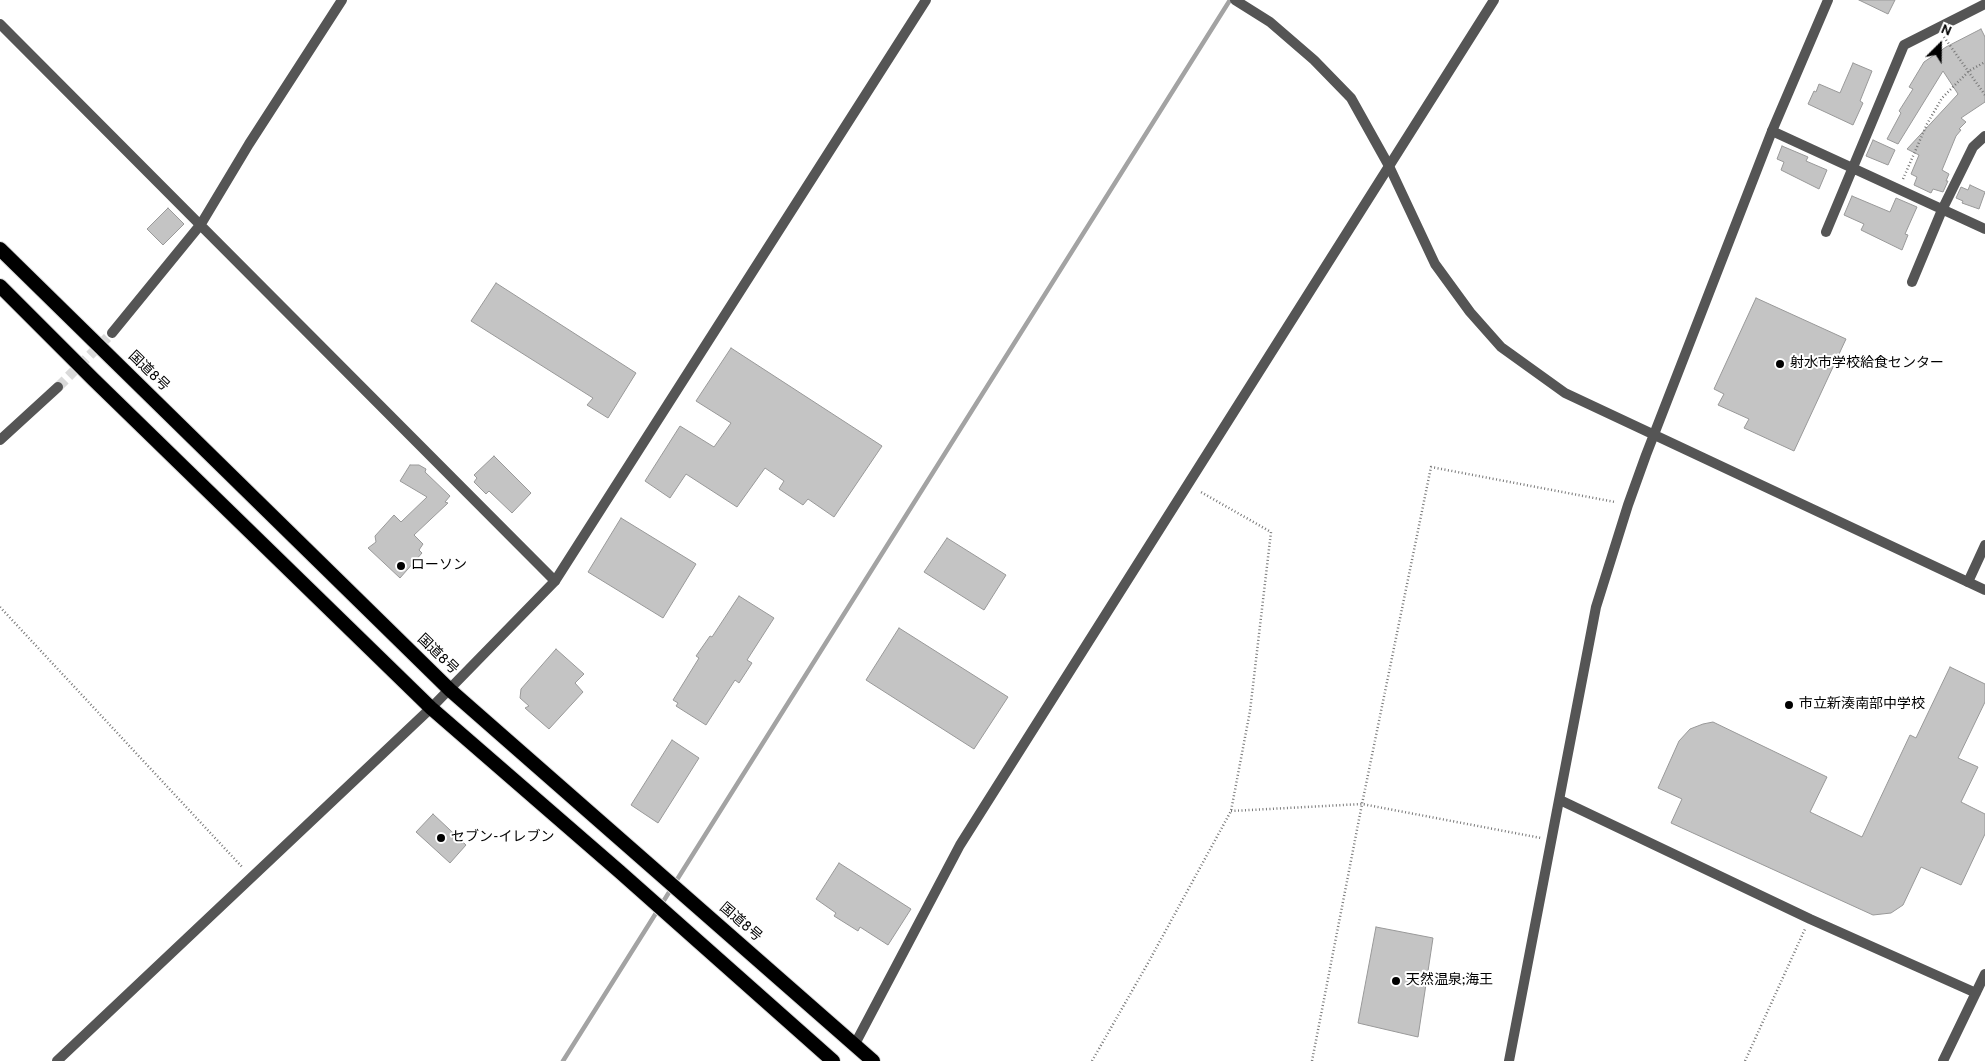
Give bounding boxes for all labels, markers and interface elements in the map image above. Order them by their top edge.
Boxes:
north arrow [1915,20,1965,70]
text: N [1938,21,1954,41]
street label: 国道8号 [124,348,172,396]
place label: 射水市学校給食センター [1790,356,1944,372]
marker: 射水市学校給食センター [1774,358,1786,370]
place label: ローソン [411,558,467,574]
marker: ローソン [395,560,407,572]
street label: 国道8号 [413,631,461,679]
place label: 市立新湊南部中学校 [1799,697,1925,713]
marker: 市立新湊南部中学校 [1783,699,1795,711]
place label: セブン-イレブン [451,830,555,846]
marker: セブン-イレブン [435,832,447,844]
street label: 国道8号 [715,900,765,946]
place label: 天然温泉;海王 [1406,973,1493,989]
marker: 天然温泉;海王 [1390,975,1402,987]

